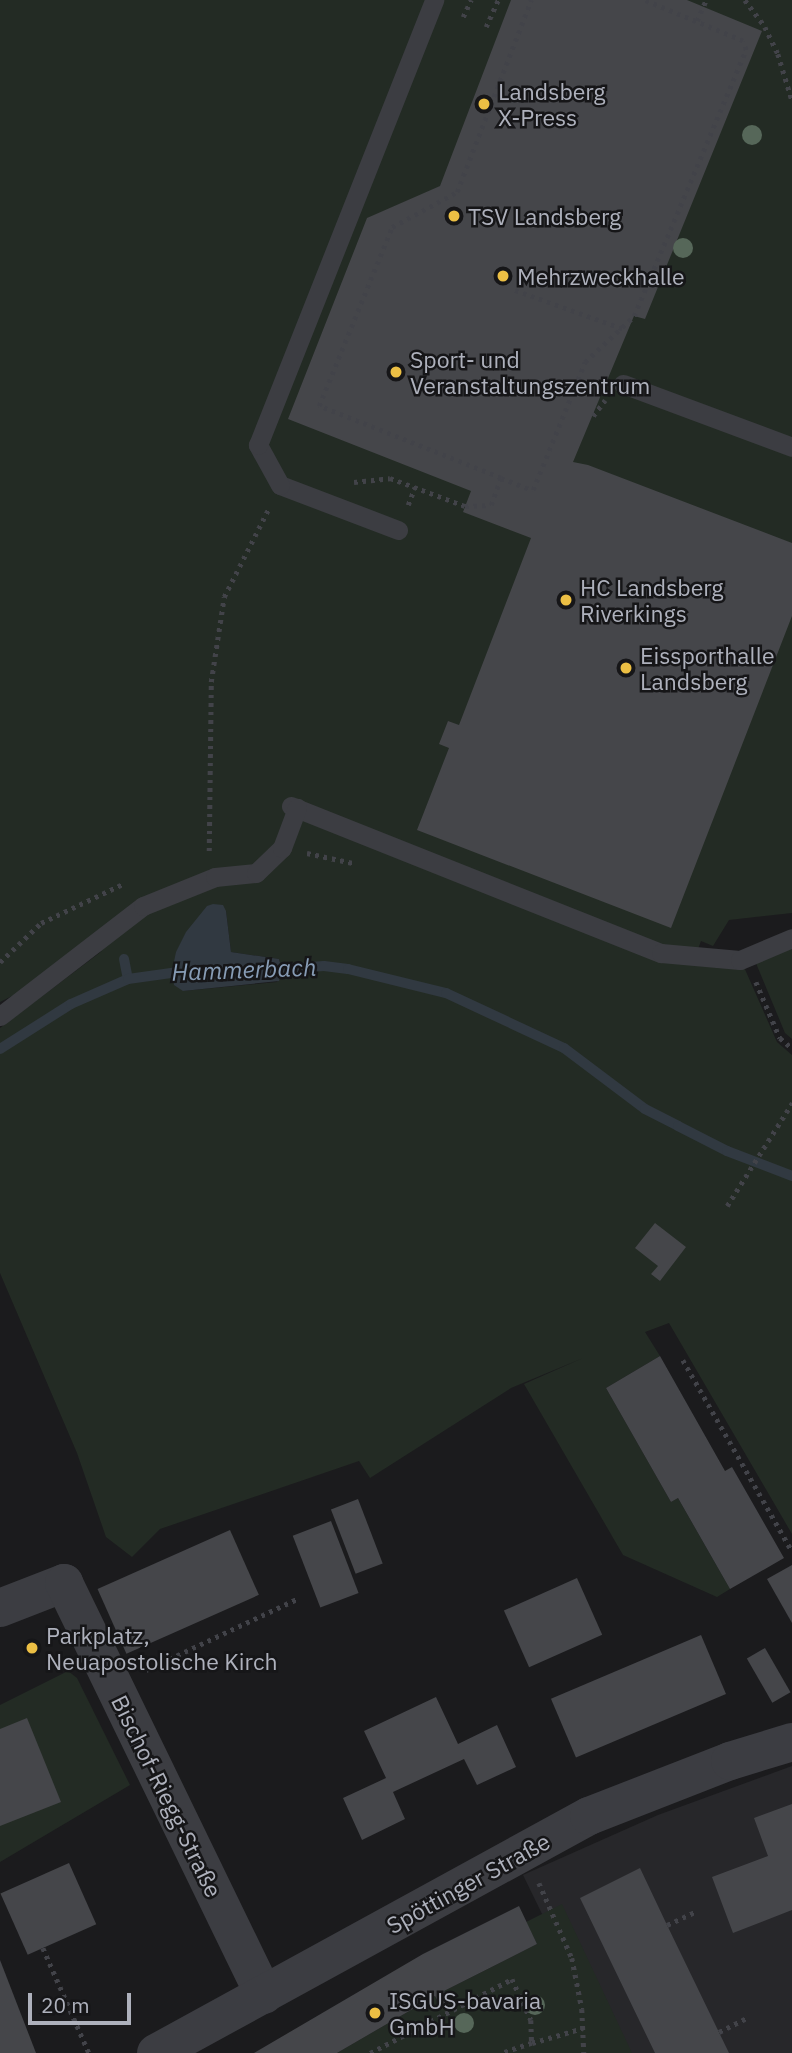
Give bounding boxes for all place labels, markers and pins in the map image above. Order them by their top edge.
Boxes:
place label: Landsberg X-Press [498,77,605,131]
marker: Landsberg X-Press [476,96,492,112]
place label: TSV Landsberg [468,202,621,230]
marker: TSV Landsberg [446,208,462,224]
place label: Mehrzweckhalle [517,262,685,290]
marker: Mehrzweckhalle [495,268,511,284]
place label: Sport- und Veranstaltungszentrum [410,345,650,399]
marker: Sport- und Veranstaltungszentrum [388,364,404,380]
place label: HC Landsberg Riverkings [580,573,723,627]
marker: HC Landsberg Riverkings [558,592,574,608]
place label: Eissporthalle Landsberg [640,641,775,695]
marker: Eissporthalle Landsberg [618,660,634,676]
place label: Parkplatz, Neuapostolische Kirch [46,1621,278,1675]
marker: Parkplatz, Neuapostolische Kirch [24,1640,40,1656]
place label: ISGUS-bavaria GmbH [389,1986,541,2040]
marker: ISGUS-bavaria GmbH [367,2005,383,2021]

